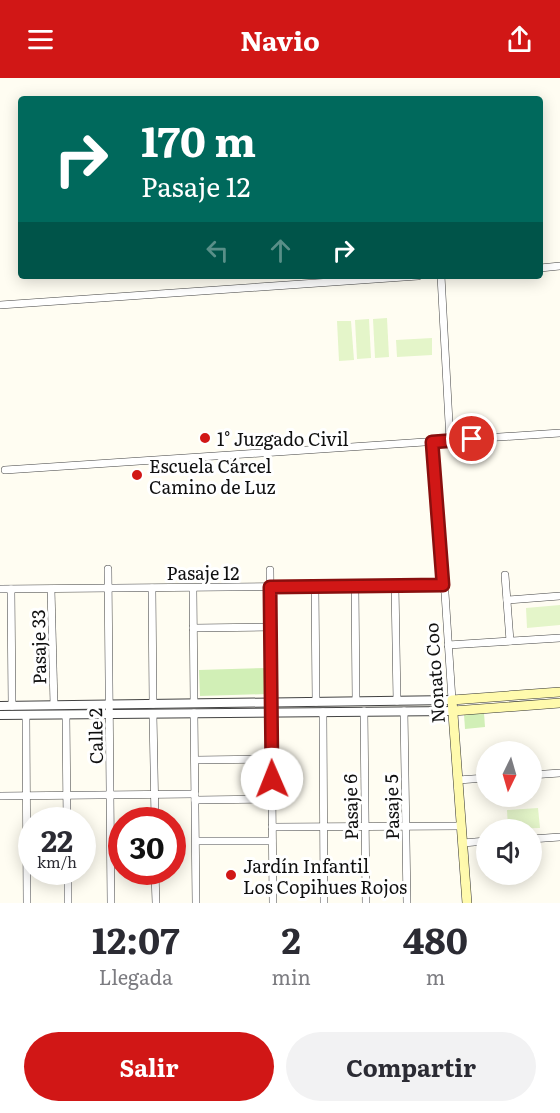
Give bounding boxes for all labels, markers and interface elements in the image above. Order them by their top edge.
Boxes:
text: Navio [240,19,320,59]
icon: menu [24,23,57,56]
icon: share [503,23,536,56]
text: 170 m [141,108,256,170]
icon: right [42,120,120,198]
text: Pasaje 12 [141,165,250,205]
icon: left [201,234,234,267]
icon: ahead [264,234,297,267]
icon: right [327,234,360,267]
pin [446,413,497,464]
icon: arrive [455,422,488,455]
place label: 1° Juzgado Civil [217,425,349,452]
marker: 1° Juzgado Civil [198,431,212,445]
place label: Escuela Cárcel Camino de Luz [149,452,276,500]
marker: Escuela Cárcel Camino de Luz [130,468,144,482]
street label: Pasaje 12 [167,559,239,586]
street label: Pasaje 33 [24,609,52,685]
street label: Nonato Coo [417,622,451,724]
street label: Calle 2 [81,708,109,764]
north arrow [476,741,542,807]
map controls [476,741,542,885]
position arrow [240,747,304,811]
street label: Pasaje 6 [336,773,364,840]
street label: Pasaje 5 [377,774,405,840]
speed limit sign: 30 [108,807,186,885]
text: 22 [41,817,73,861]
button: sound [476,819,542,885]
text: km/h [37,850,77,873]
place label: Jardín Infantil Los Copihues Rojos [243,852,407,900]
marker: Jardín Infantil Los Copihues Rojos [224,868,238,882]
text: 12:07 [92,912,180,965]
text: 2 [282,912,301,965]
text: 480 [403,912,468,965]
text: Llegada [99,961,173,991]
text: min [272,961,311,991]
text: m [426,961,445,991]
button: Salir [24,1032,274,1101]
button: Compartir [286,1032,536,1101]

